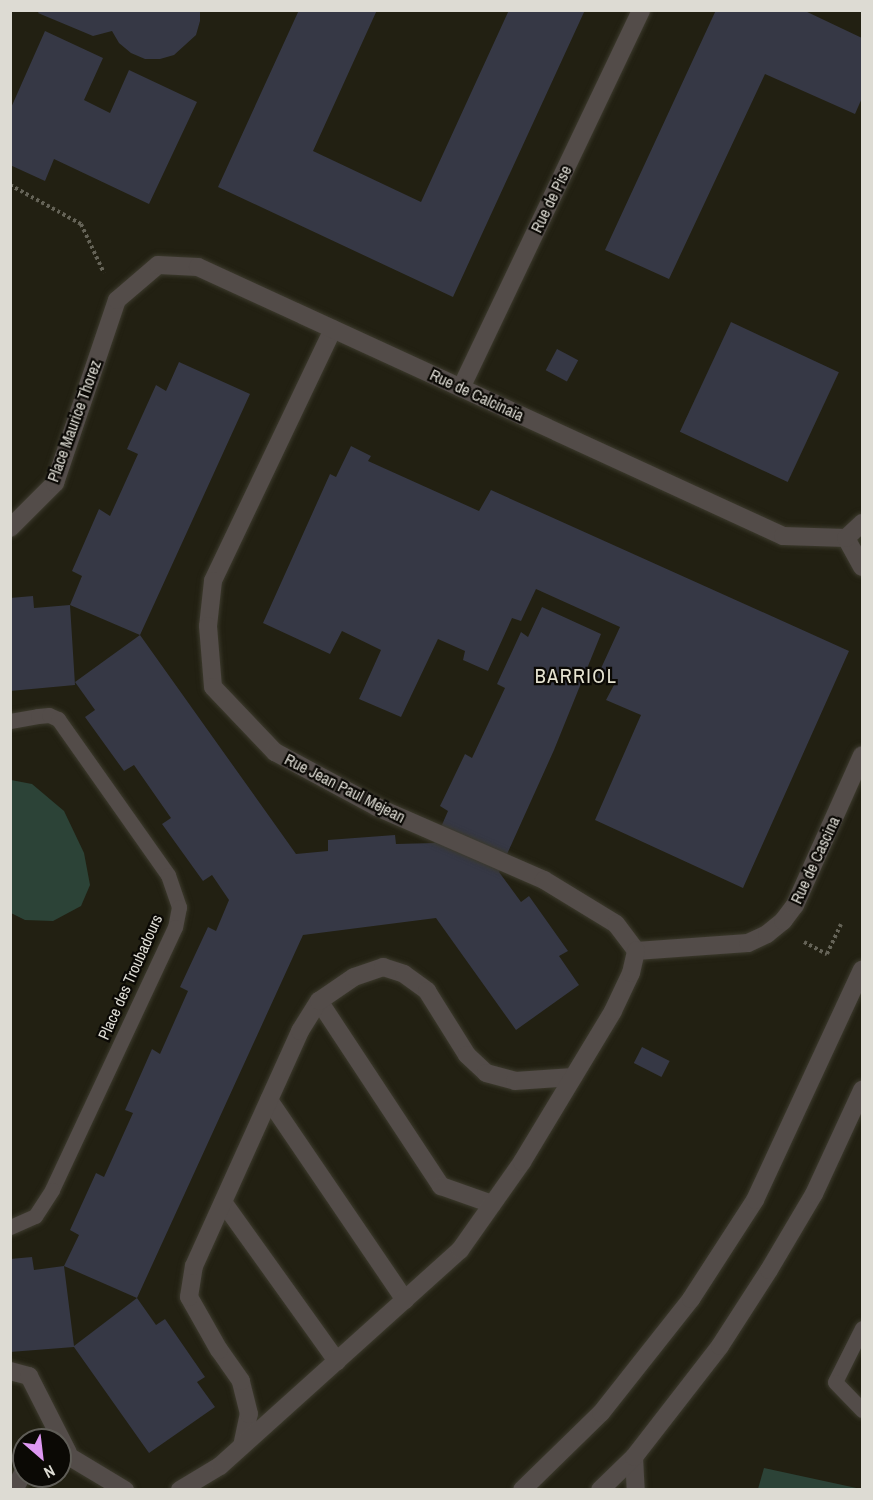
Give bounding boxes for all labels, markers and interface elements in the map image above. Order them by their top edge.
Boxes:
street label: Rue de Pise [527,162,575,236]
street label: Place Maurice Thorez [43,357,105,485]
street label: Rue de Calcinaïa [427,365,527,425]
district label: BARRIOL [535,663,617,687]
street label: Rue Jean Paul Mejean [282,749,408,827]
street label: Rue de Cascina [786,813,844,907]
street label: Place des Troubadours [94,911,166,1043]
north arrow [12,1428,72,1488]
text: N [40,1460,59,1484]

